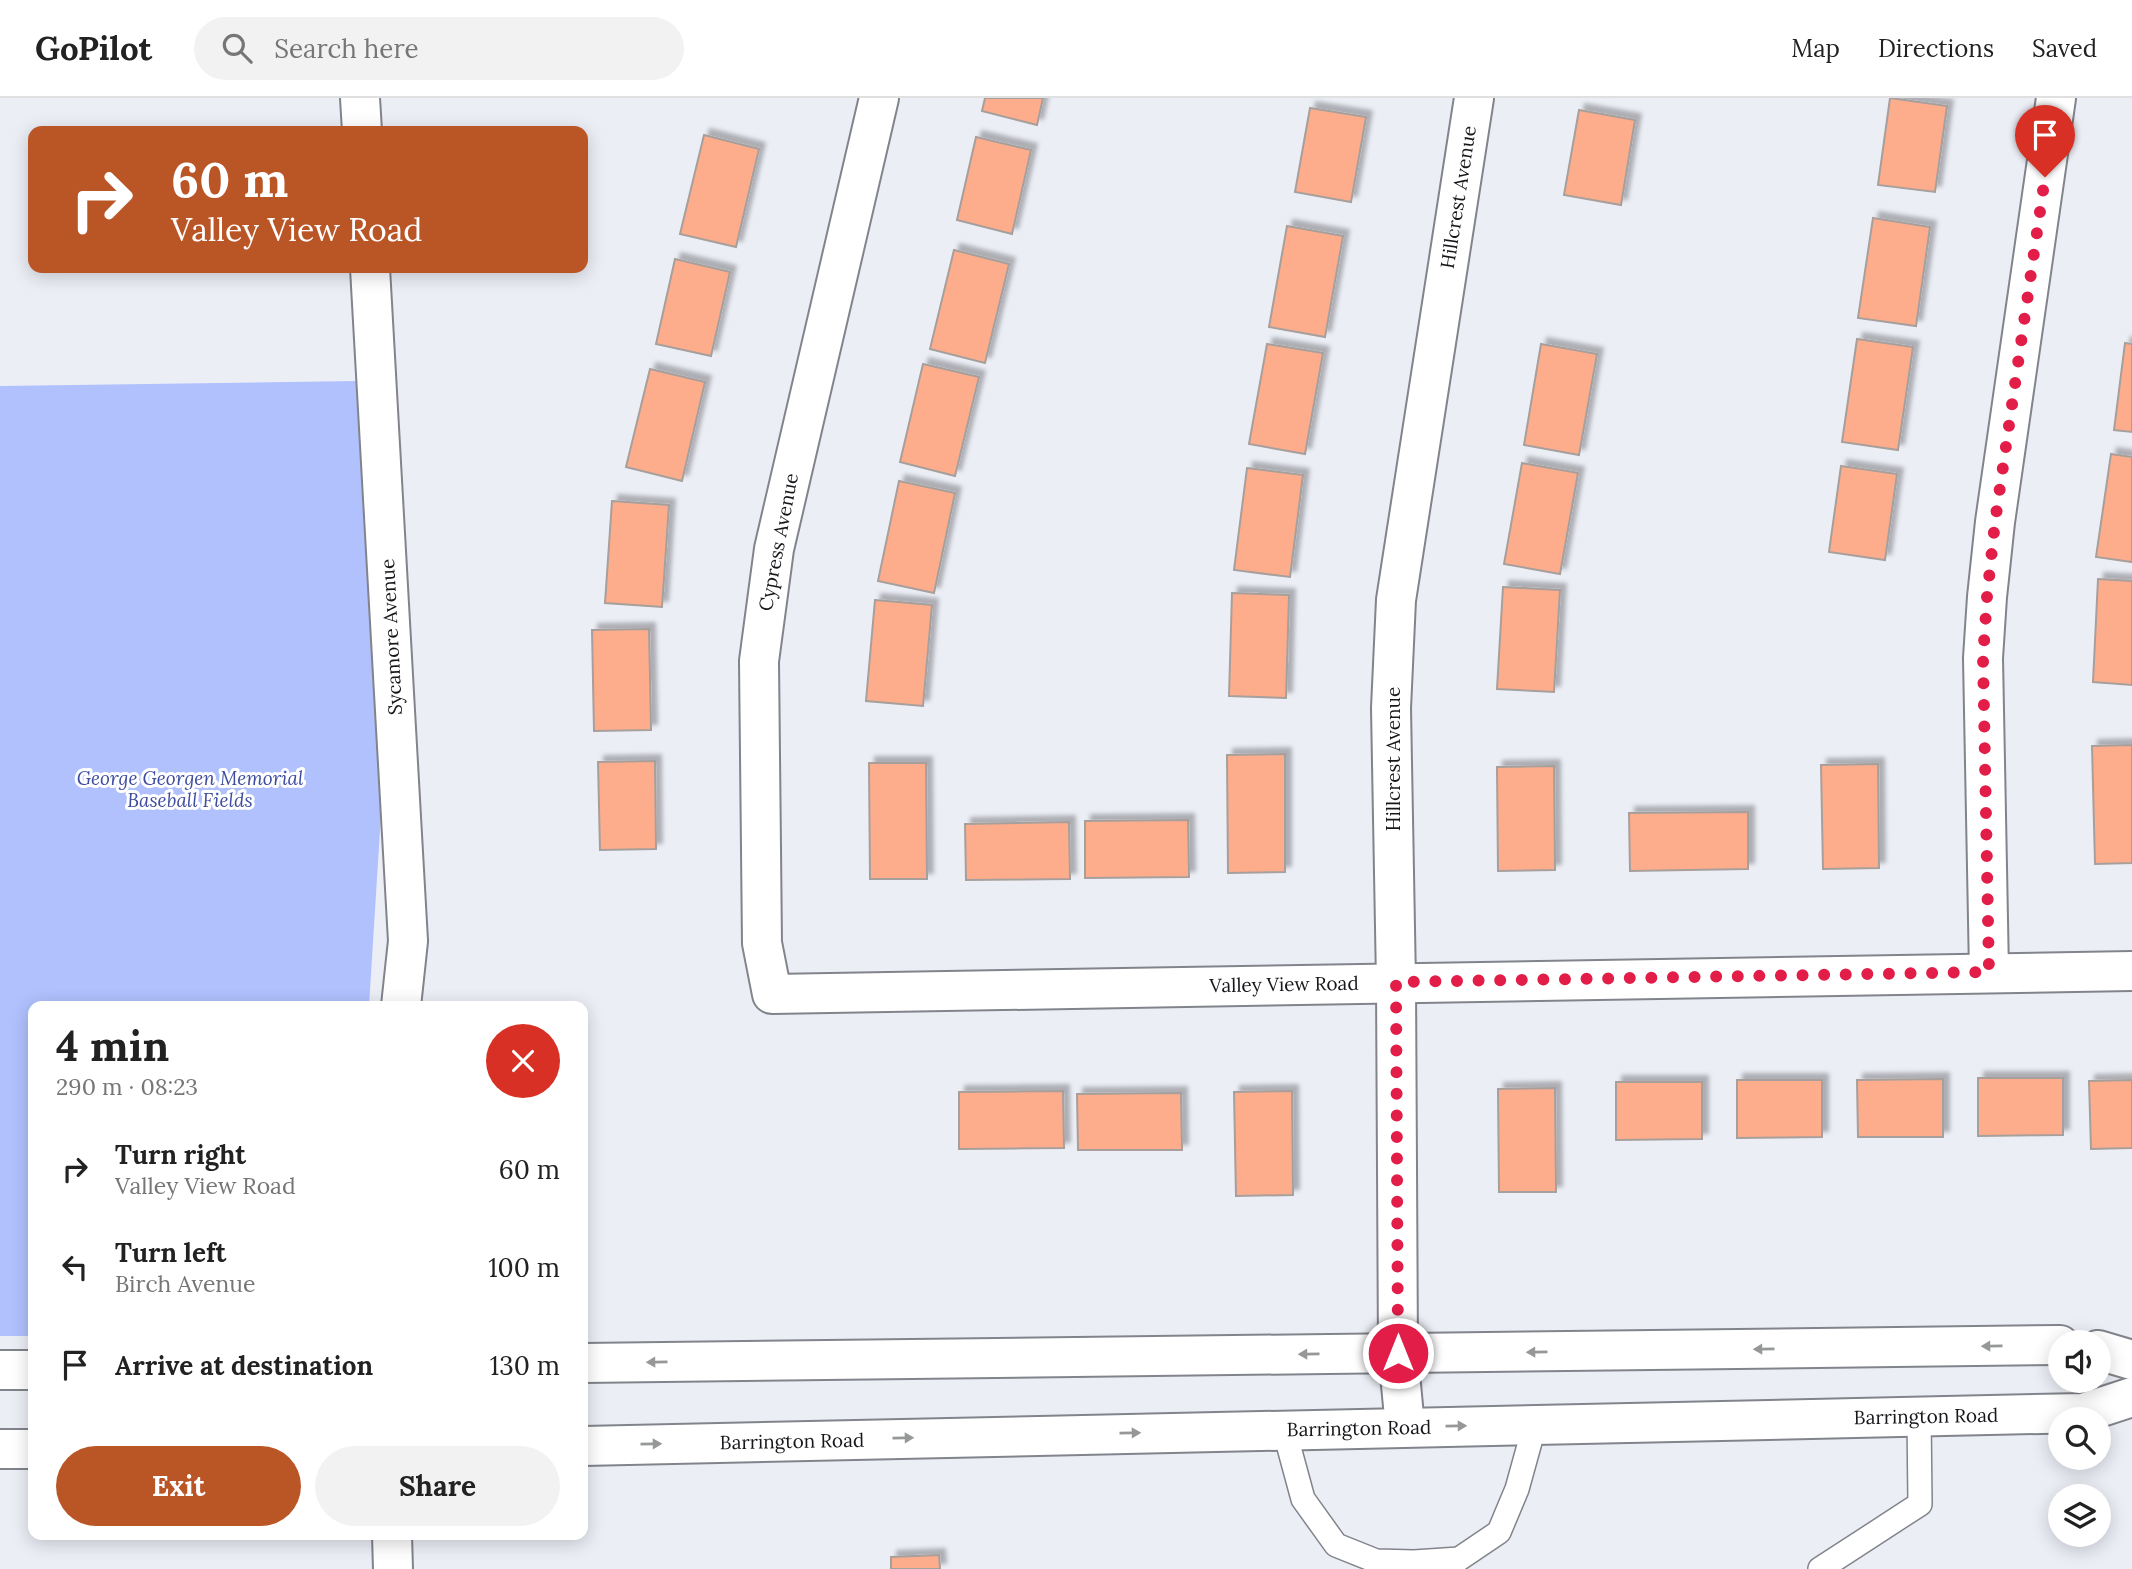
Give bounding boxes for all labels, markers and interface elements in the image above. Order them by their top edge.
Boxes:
search box [194,17,684,80]
text: GoPilot [35,27,152,69]
icon: search [218,29,256,67]
text: Search here [274,32,419,65]
text: Map [1791,33,1840,64]
text: Directions [1878,33,1994,64]
text: Saved [2032,33,2097,64]
pin [2015,105,2075,177]
icon: arrive [2026,116,2064,154]
street label: Hillcrest Avenue [1435,124,1481,270]
text: 60 m [171,148,288,210]
icon: right [56,154,147,245]
text: Valley View Road [171,209,422,250]
street label: Cypress Avenue [753,471,803,613]
street label: Sycamore Avenue [375,558,407,716]
street label: Hillcrest Avenue [1381,687,1405,831]
park label: George Georgen Memorial Baseball Fields [77,766,304,812]
street label: Valley View Road [1208,971,1359,997]
text: 4 min [56,1019,169,1073]
button: close [486,1024,560,1098]
text: 290 m · 08:23 [56,1072,198,1101]
text: Turn right [115,1138,246,1171]
icon: right [56,1150,94,1188]
text: 60 m [499,1153,560,1186]
text: Valley View Road [115,1171,296,1200]
text: Turn left [115,1236,226,1269]
icon: left [56,1248,94,1286]
text: 100 m [488,1251,560,1284]
text: Birch Avenue [115,1269,256,1298]
position arrow [1361,1316,1435,1390]
map controls [2048,1330,2111,1547]
button: sound [2048,1330,2111,1393]
one-way arrow [1980,1340,2002,1352]
one-way arrow [1753,1343,1775,1355]
icon: arrive [56,1346,94,1384]
one-way arrow [1525,1346,1547,1357]
one-way arrow [1298,1348,1320,1360]
text: Arrive at destination [115,1349,373,1382]
text: 130 m [490,1349,560,1382]
one-way arrow [646,1356,668,1368]
street label: Barrington Road [1854,1403,1998,1429]
button: search [2048,1407,2111,1470]
street label: Barrington Road [1287,1415,1431,1441]
one-way arrow [1445,1420,1467,1431]
one-way arrow [1120,1427,1142,1439]
street label: Barrington Road [720,1428,864,1454]
one-way arrow [892,1432,914,1444]
one-way arrow [640,1438,662,1450]
button: Exit [56,1446,301,1526]
button: Share [315,1446,560,1526]
button: layers [2048,1484,2111,1547]

